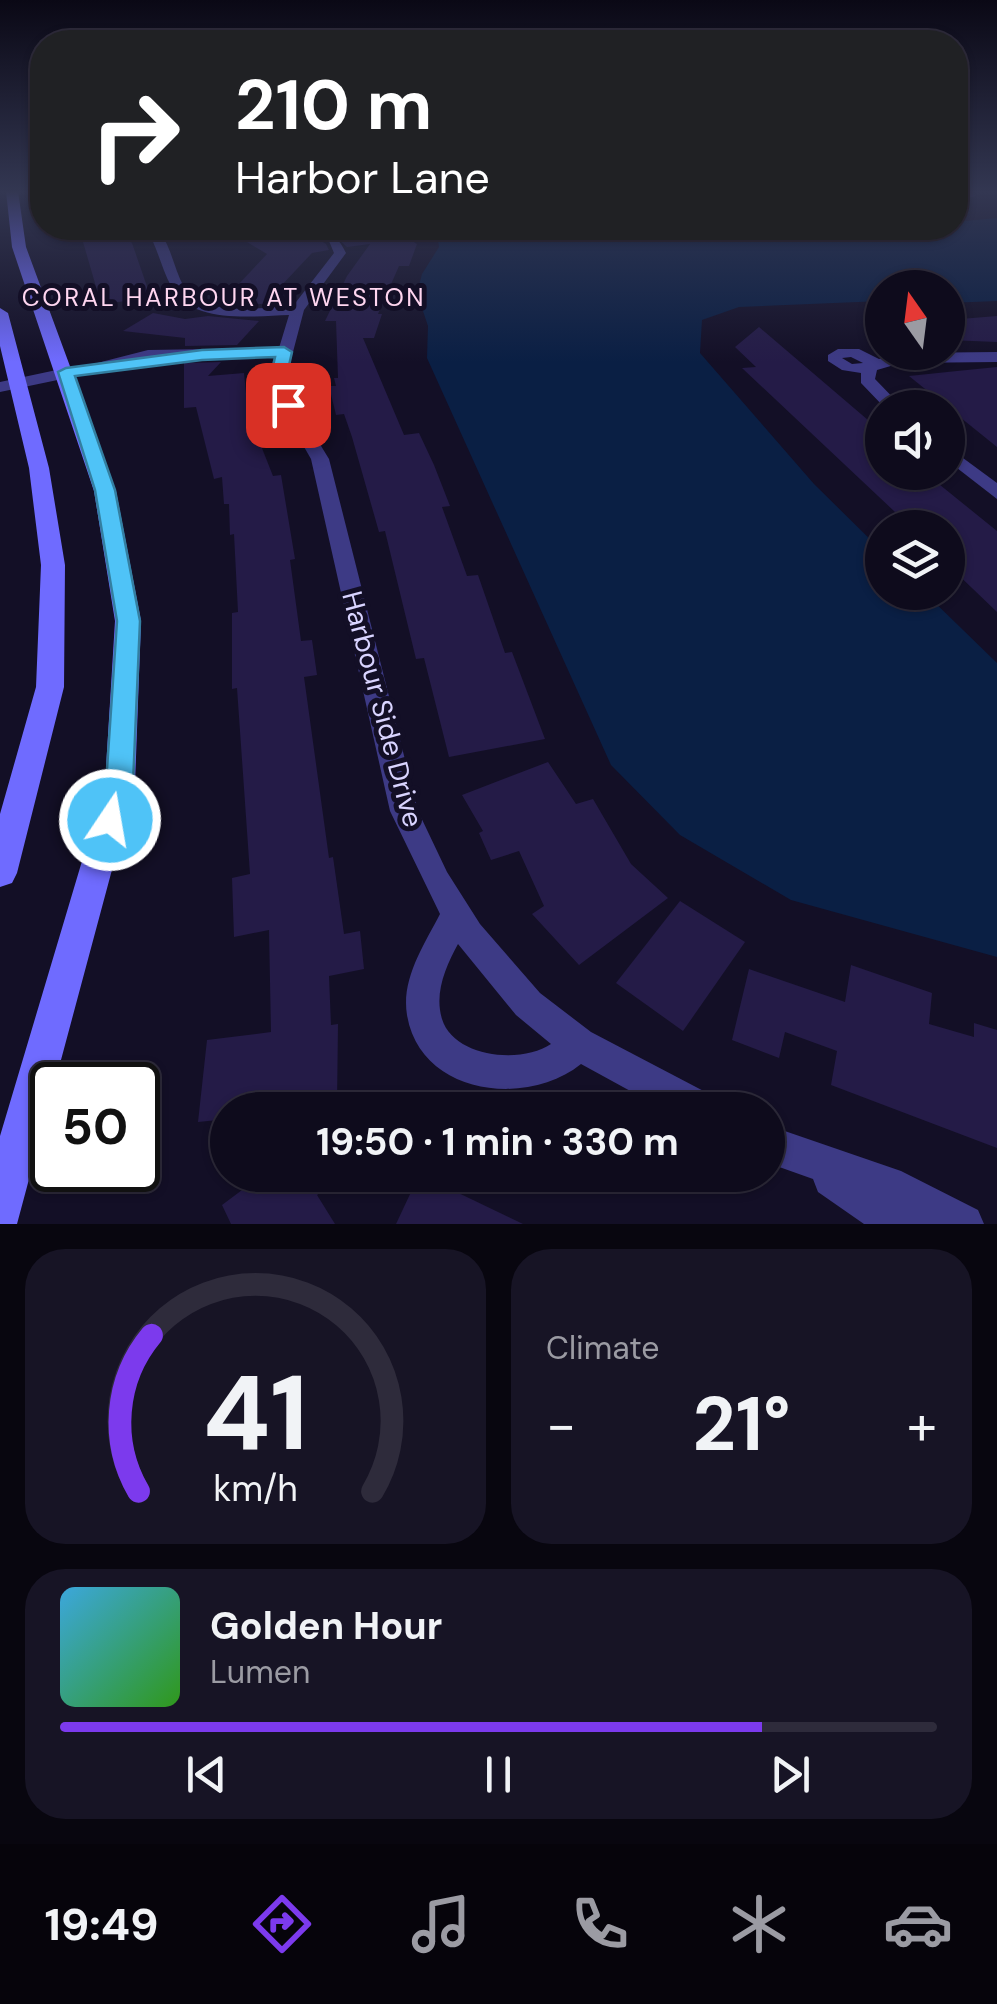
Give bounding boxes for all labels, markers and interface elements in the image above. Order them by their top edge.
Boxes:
text: 210 m [235,60,432,151]
icon: right [70,70,200,200]
text: Harbor Lane [235,148,490,207]
north arrow [865,270,965,370]
map controls [865,270,965,610]
district label: CORAL HARBOUR AT WESTON [22,281,426,314]
pin [246,363,331,448]
icon: arrive [261,378,316,433]
button: sound [865,390,965,490]
button: layers [865,510,965,610]
street label: Harbour Side Drive [333,587,432,831]
position arrow [58,768,162,872]
speed limit sign: 50 [30,1062,160,1192]
text: 19:50 · 1 min · 330 m [316,1117,679,1167]
text: Climate [546,1327,660,1369]
text: 41 [203,1346,308,1481]
text: 21° [693,1376,790,1473]
text: − [546,1389,576,1461]
text: + [907,1389,937,1461]
text: km/h [213,1466,298,1512]
text: Golden Hour [210,1601,442,1651]
text: Lumen [210,1651,310,1693]
icon: previous [179,1747,234,1802]
icon: pause [471,1747,526,1802]
icon: next [763,1747,818,1802]
icon: directions [247,1889,317,1959]
icon: music [406,1889,476,1959]
icon: phone [565,1889,635,1959]
icon: climate [724,1889,794,1959]
icon: car [883,1889,953,1959]
text: 19:49 [44,1895,159,1954]

